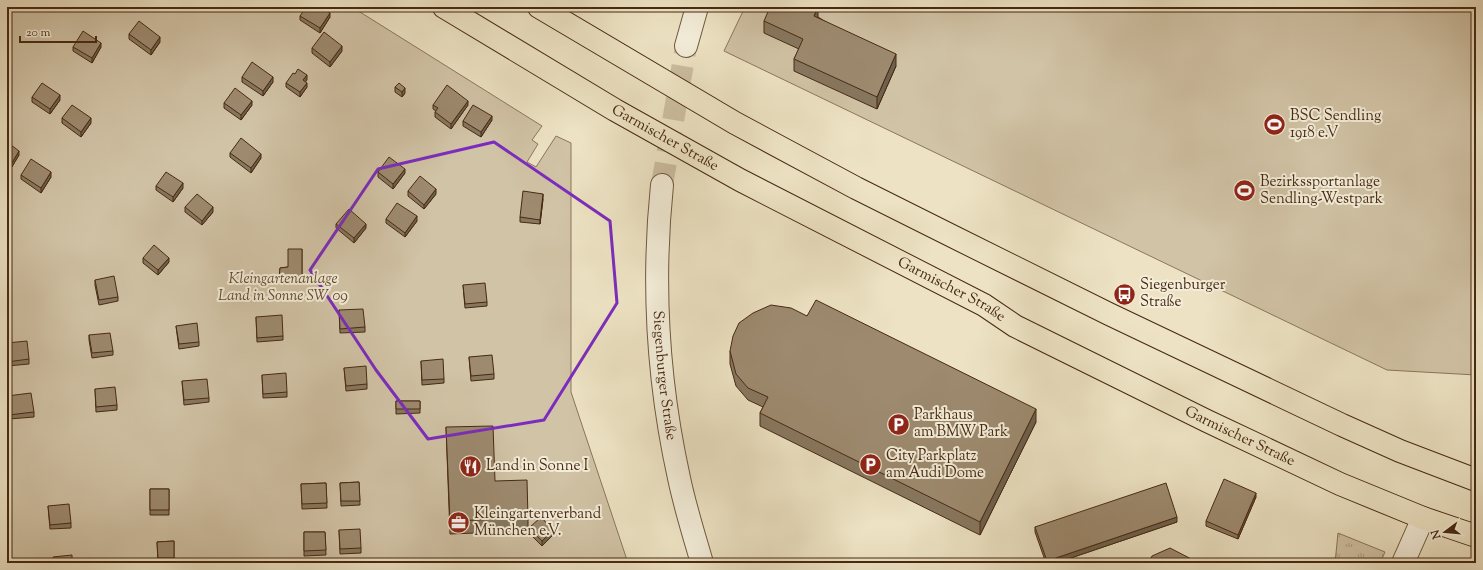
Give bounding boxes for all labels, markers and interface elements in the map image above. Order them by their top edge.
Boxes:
scale bar [20,18,96,44]
text: 20 m [26,24,51,42]
street label: Garmischer Straße [608,100,723,177]
place label: BSC Sendling 1918 e.V [1290,106,1381,144]
sports icon: BSC Sendling 1918 e.V [1261,112,1287,138]
place label: Bezirkssportanlage Sendling-Westpark [1260,172,1383,210]
sports icon: Bezirkssportanlage Sendling-Westpark [1232,178,1258,204]
street label: Garmischer Straße [894,252,1010,327]
park label: Kleingartenanlage Land in Sonne SW 09 [218,269,348,307]
place label: Siegenburger Straße [1140,275,1226,313]
bus stop icon: Siegenburger Straße [1112,281,1138,307]
street label: Siegenburger Straße [647,310,682,442]
street label: Garmischer Straße [1181,401,1299,472]
place label: Parkhaus am BMW Park [914,405,1008,443]
parking icon: Parkhaus am BMW Park [885,411,911,437]
place label: City Parkplatz am Audi Dome [886,446,984,484]
parking icon: City Parkplatz am Audi Dome [858,452,884,478]
restaurant icon: Land in Sonne I [458,453,484,479]
place label: Land in Sonne I [486,456,589,477]
place label: Kleingartenverband München e.V. [474,504,602,542]
office icon: Kleingartenverband München e.V. [445,510,471,536]
north arrow [1425,512,1465,552]
text: N [1427,528,1446,542]

